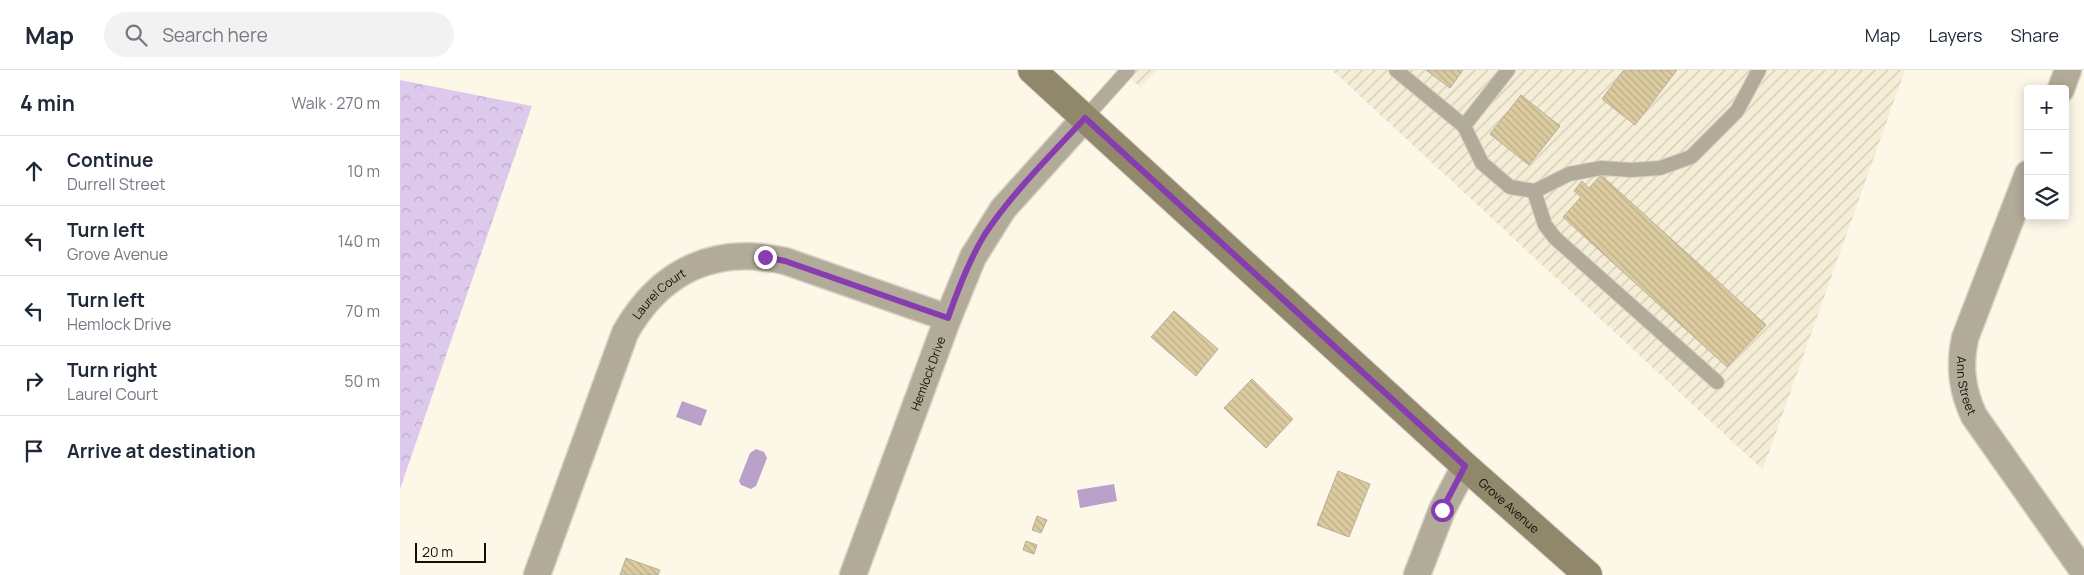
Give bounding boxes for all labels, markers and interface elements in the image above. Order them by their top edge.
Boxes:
search box [104,12,454,57]
text: Map [25,18,74,51]
icon: search [122,21,150,49]
text: Search here [162,22,268,48]
text: Map [1865,23,1900,47]
text: Layers [1928,23,1982,47]
text: Share [2010,23,2059,47]
map controls [2024,85,2069,220]
button: + [2024,85,2069,130]
text: 4 min [20,89,75,117]
text: Walk · 270 m [291,92,380,114]
button: − [2024,130,2069,175]
text: Continue [67,147,153,173]
icon: ahead [20,157,48,185]
text: 10 m [347,160,380,182]
text: Durrell Street [67,173,166,195]
button: layers [2024,175,2069,220]
text: Turn left [67,217,145,243]
icon: left [20,227,48,255]
text: 140 m [338,230,380,252]
text: Grove Avenue [67,243,168,265]
route end [754,246,777,269]
street label: Laurel Court [628,264,689,322]
text: Turn left [67,287,145,313]
icon: left [20,297,48,325]
text: 70 m [345,300,380,322]
text: Hemlock Drive [67,313,171,335]
street label: Hemlock Drive [906,334,949,413]
street label: Ann Street [1953,356,1981,418]
text: Turn right [67,357,157,383]
icon: right [20,367,48,395]
text: 50 m [344,370,380,392]
text: Laurel Court [67,383,158,405]
icon: arrive [20,437,48,465]
text: Arrive at destination [67,438,256,464]
street label: Grove Avenue [1475,474,1543,537]
route start [1431,499,1454,522]
scale bar [415,540,486,563]
text: 20 m [422,542,453,561]

